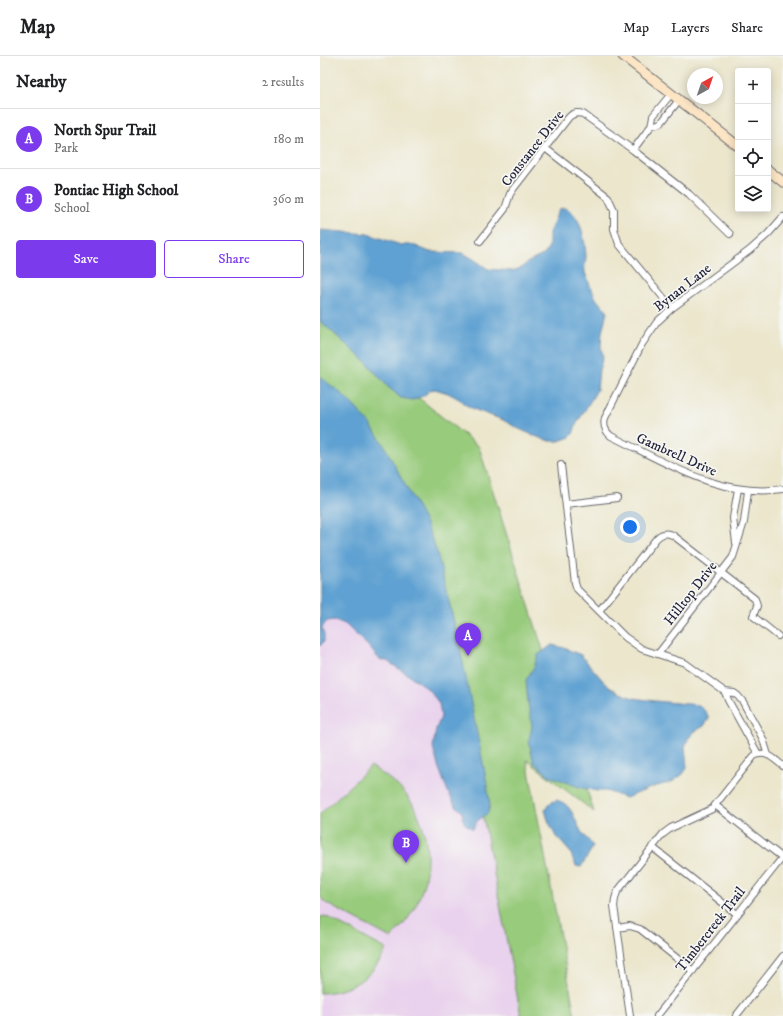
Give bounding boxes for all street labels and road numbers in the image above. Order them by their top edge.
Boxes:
street label: Constance Drive [497,107,568,190]
street label: Bynan Lane [650,260,715,316]
street label: Gambrell Drive [634,429,720,481]
street label: Hilltop Drive [660,558,721,629]
street label: Timbercreek Trail [672,883,750,976]

